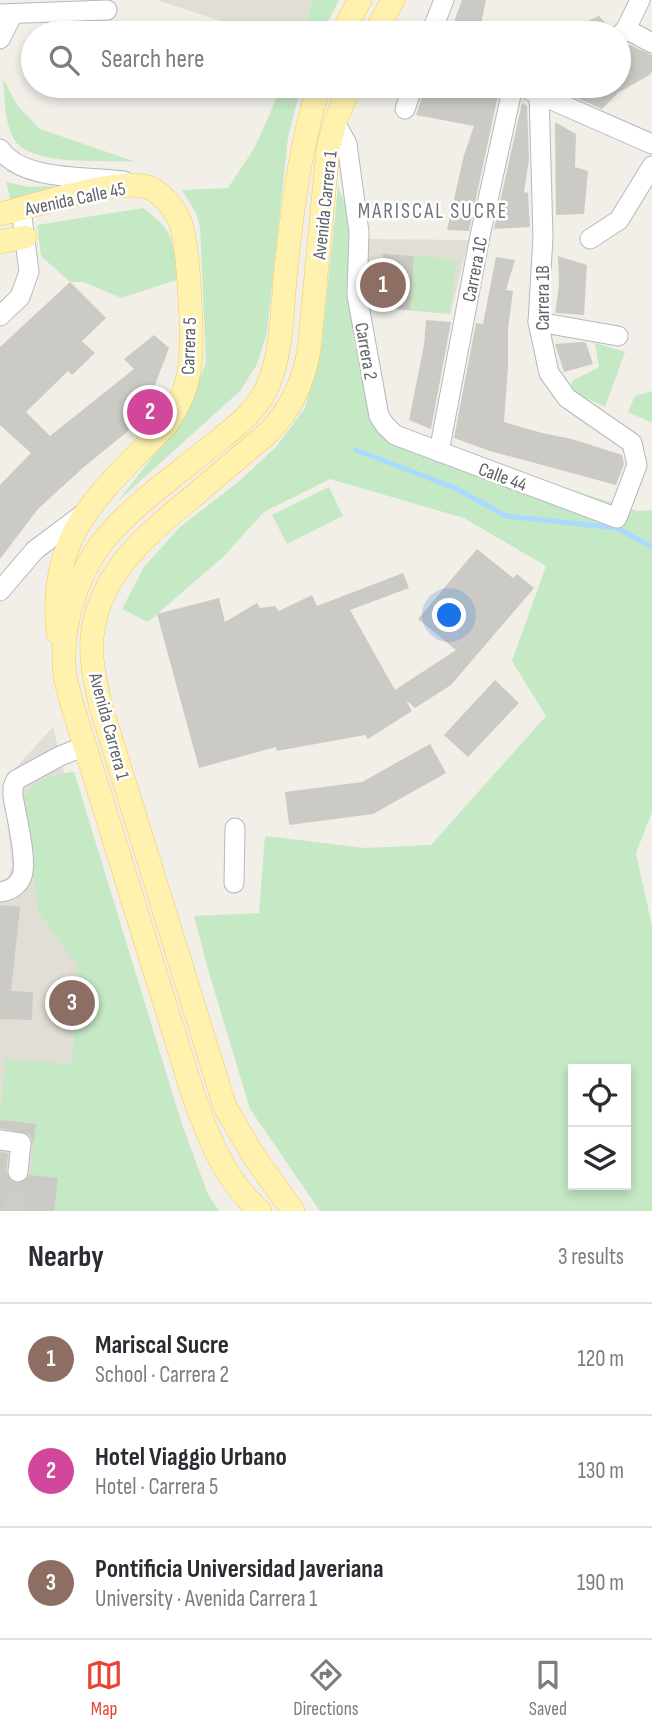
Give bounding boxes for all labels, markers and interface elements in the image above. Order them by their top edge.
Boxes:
search box [21,21,631,98]
icon: search [45,41,83,79]
text: Search here [101,44,204,75]
street label: Avenida Carrera 1 [308,149,343,262]
street label: Avenida Calle 45 [22,178,128,222]
district label: MARISCAL SUCRE [358,199,508,224]
street label: Carrera 1C [458,235,493,304]
pin: 1 [360,259,406,311]
street label: Carrera 1B [532,265,555,331]
street label: Carrera 5 [177,317,202,375]
street label: Carrera 2 [349,321,382,382]
pin: 2 [127,386,173,438]
street label: Calle 44 [475,458,530,497]
your location [432,598,466,632]
street label: Avenida Carrera 1 [83,670,134,782]
pin: 3 [49,977,95,1029]
map controls [568,1064,631,1190]
button: locate [568,1064,631,1127]
button: layers [568,1127,631,1190]
text: Nearby [28,1239,104,1275]
text: 3 results [558,1243,624,1271]
text: Mariscal Sucre [95,1330,229,1361]
text: 1 [46,1345,56,1373]
text: 120 m [578,1345,624,1373]
text: School · Carrera 2 [95,1361,229,1389]
text: Hotel Viaggio Urbano [95,1442,287,1473]
text: 2 [46,1457,56,1485]
text: 130 m [578,1457,624,1485]
text: Hotel · Carrera 5 [95,1473,218,1501]
text: Pontificia Universidad Javeriana [95,1554,384,1585]
text: 3 [46,1569,56,1597]
text: 190 m [577,1569,624,1597]
text: University · Avenida Carrera 1 [95,1585,317,1613]
tab: Map [85,1656,123,1721]
tab: Directions [293,1656,359,1721]
tab: Saved [529,1656,567,1721]

